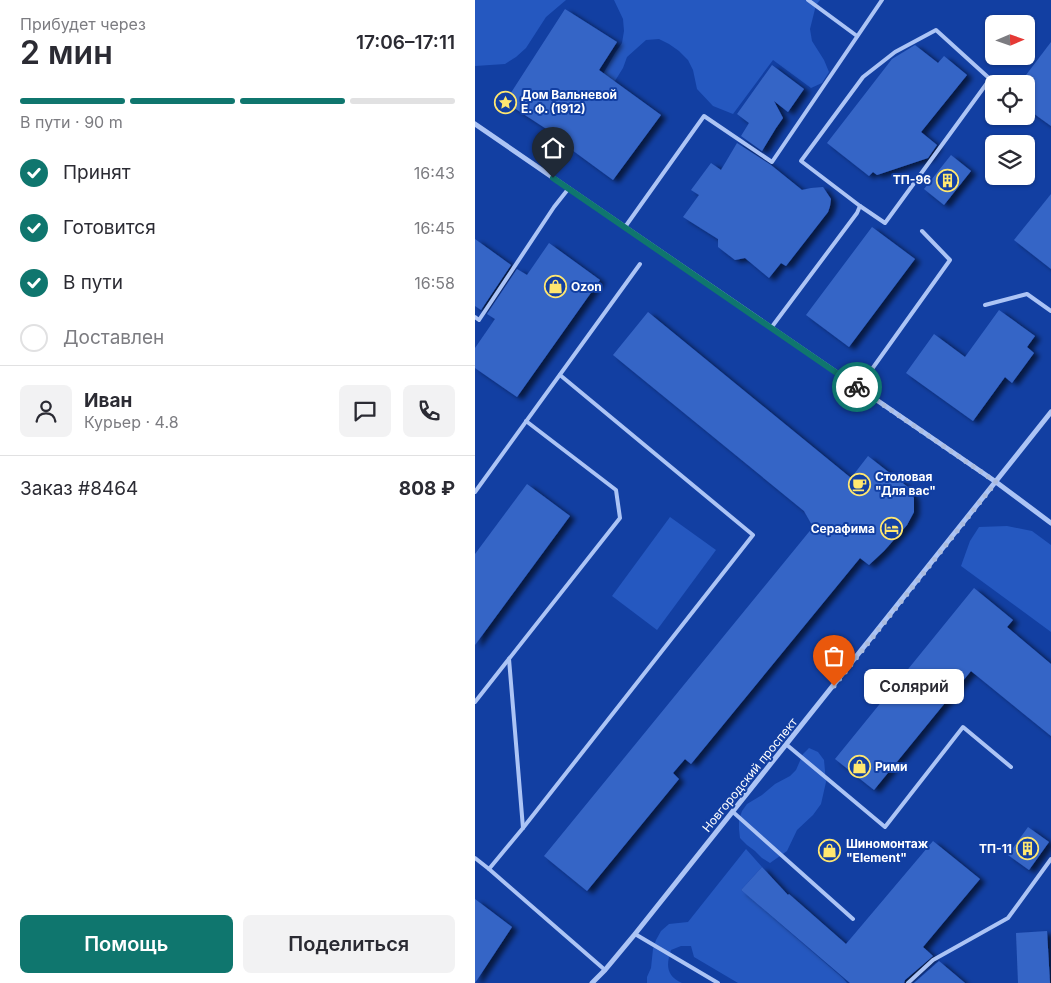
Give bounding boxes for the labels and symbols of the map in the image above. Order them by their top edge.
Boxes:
north arrow [985,15,1035,65]
place label: Дом Вальневой Е. Ф. (1912) [521,87,617,116]
place icon: Дом Вальневой Е. Ф. (1912) [493,90,517,114]
pin [532,127,574,178]
building icon: ТП-96 [935,168,959,192]
place label: ТП-96 [893,172,931,187]
shop icon: Ozon [543,275,567,299]
place label: Ozon [571,279,602,294]
courier [832,362,882,412]
place label: Столовая "Для вас" [875,469,936,498]
cafe icon: Столовая "Для вас" [847,472,871,496]
hotel icon: Серафима [879,517,903,541]
place label: Серафима [811,521,875,536]
pin [813,635,855,686]
callout: Солярий [864,668,964,704]
street label: Новгородский проспект [699,714,801,835]
shop icon: Рими [847,755,871,779]
place label: Рими [875,759,907,774]
place label: Шиномонтаж "Element" [846,836,929,865]
building icon: ТП-11 [1016,837,1040,861]
shop icon: Шиномонтаж "Element" [818,839,842,863]
place label: ТП-11 [979,841,1012,856]

